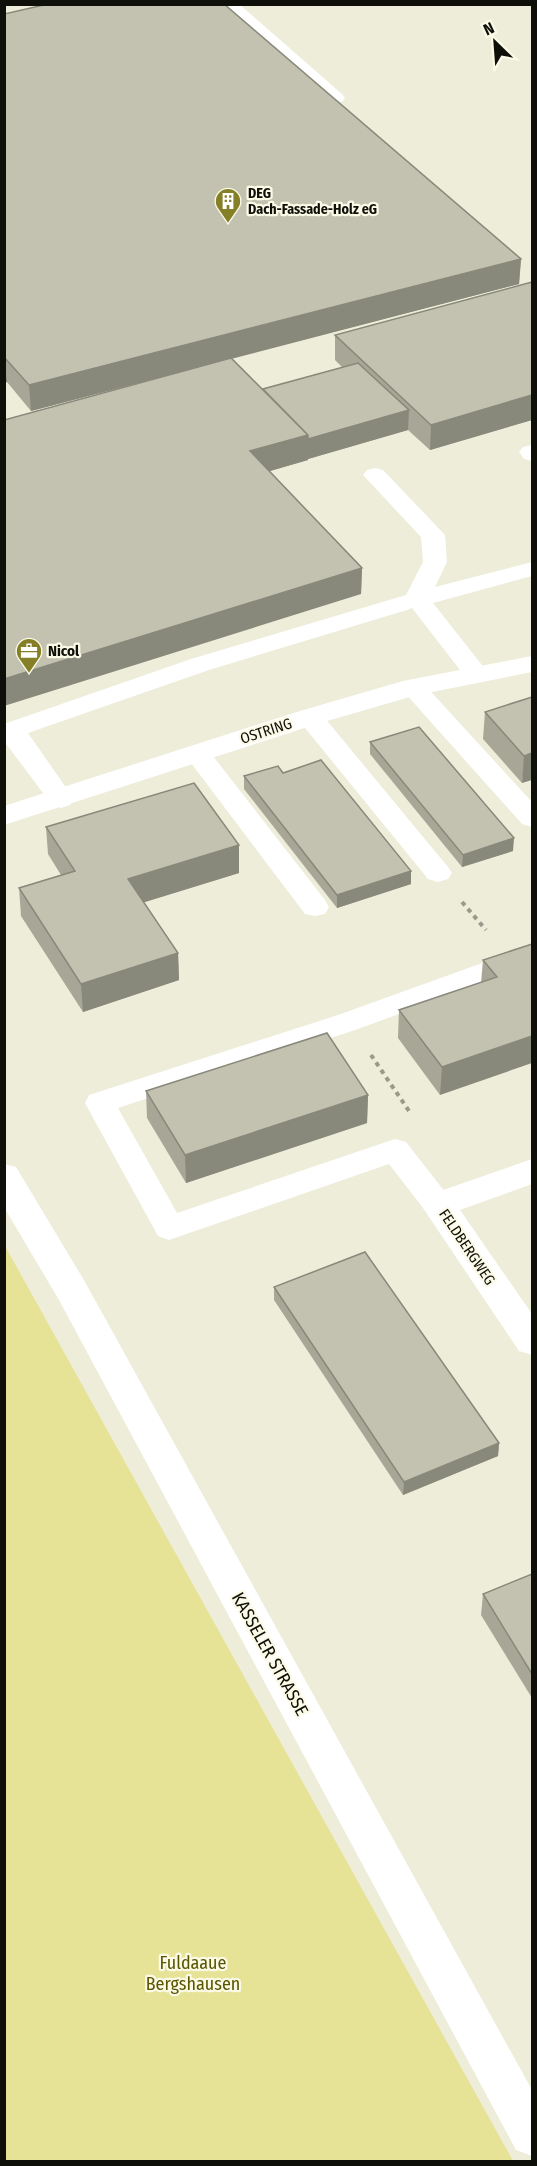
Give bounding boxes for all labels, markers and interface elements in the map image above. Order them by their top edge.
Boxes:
north arrow [465,12,525,72]
text: N [481,18,497,39]
place label: DEG Dach-Fassade-Holz eG [248,185,377,218]
building icon: DEG Dach-Fassade-Holz eG [213,186,243,224]
office icon: Nicol [14,636,44,674]
place label: Nicol [48,642,80,660]
street label: OSTRING [238,714,294,748]
street label: FELDBERGWEG [435,1206,499,1288]
street label: KASSELER STRASSE [227,1588,313,1720]
park label: Fuldaaue Bergshausen [146,1952,240,1995]

